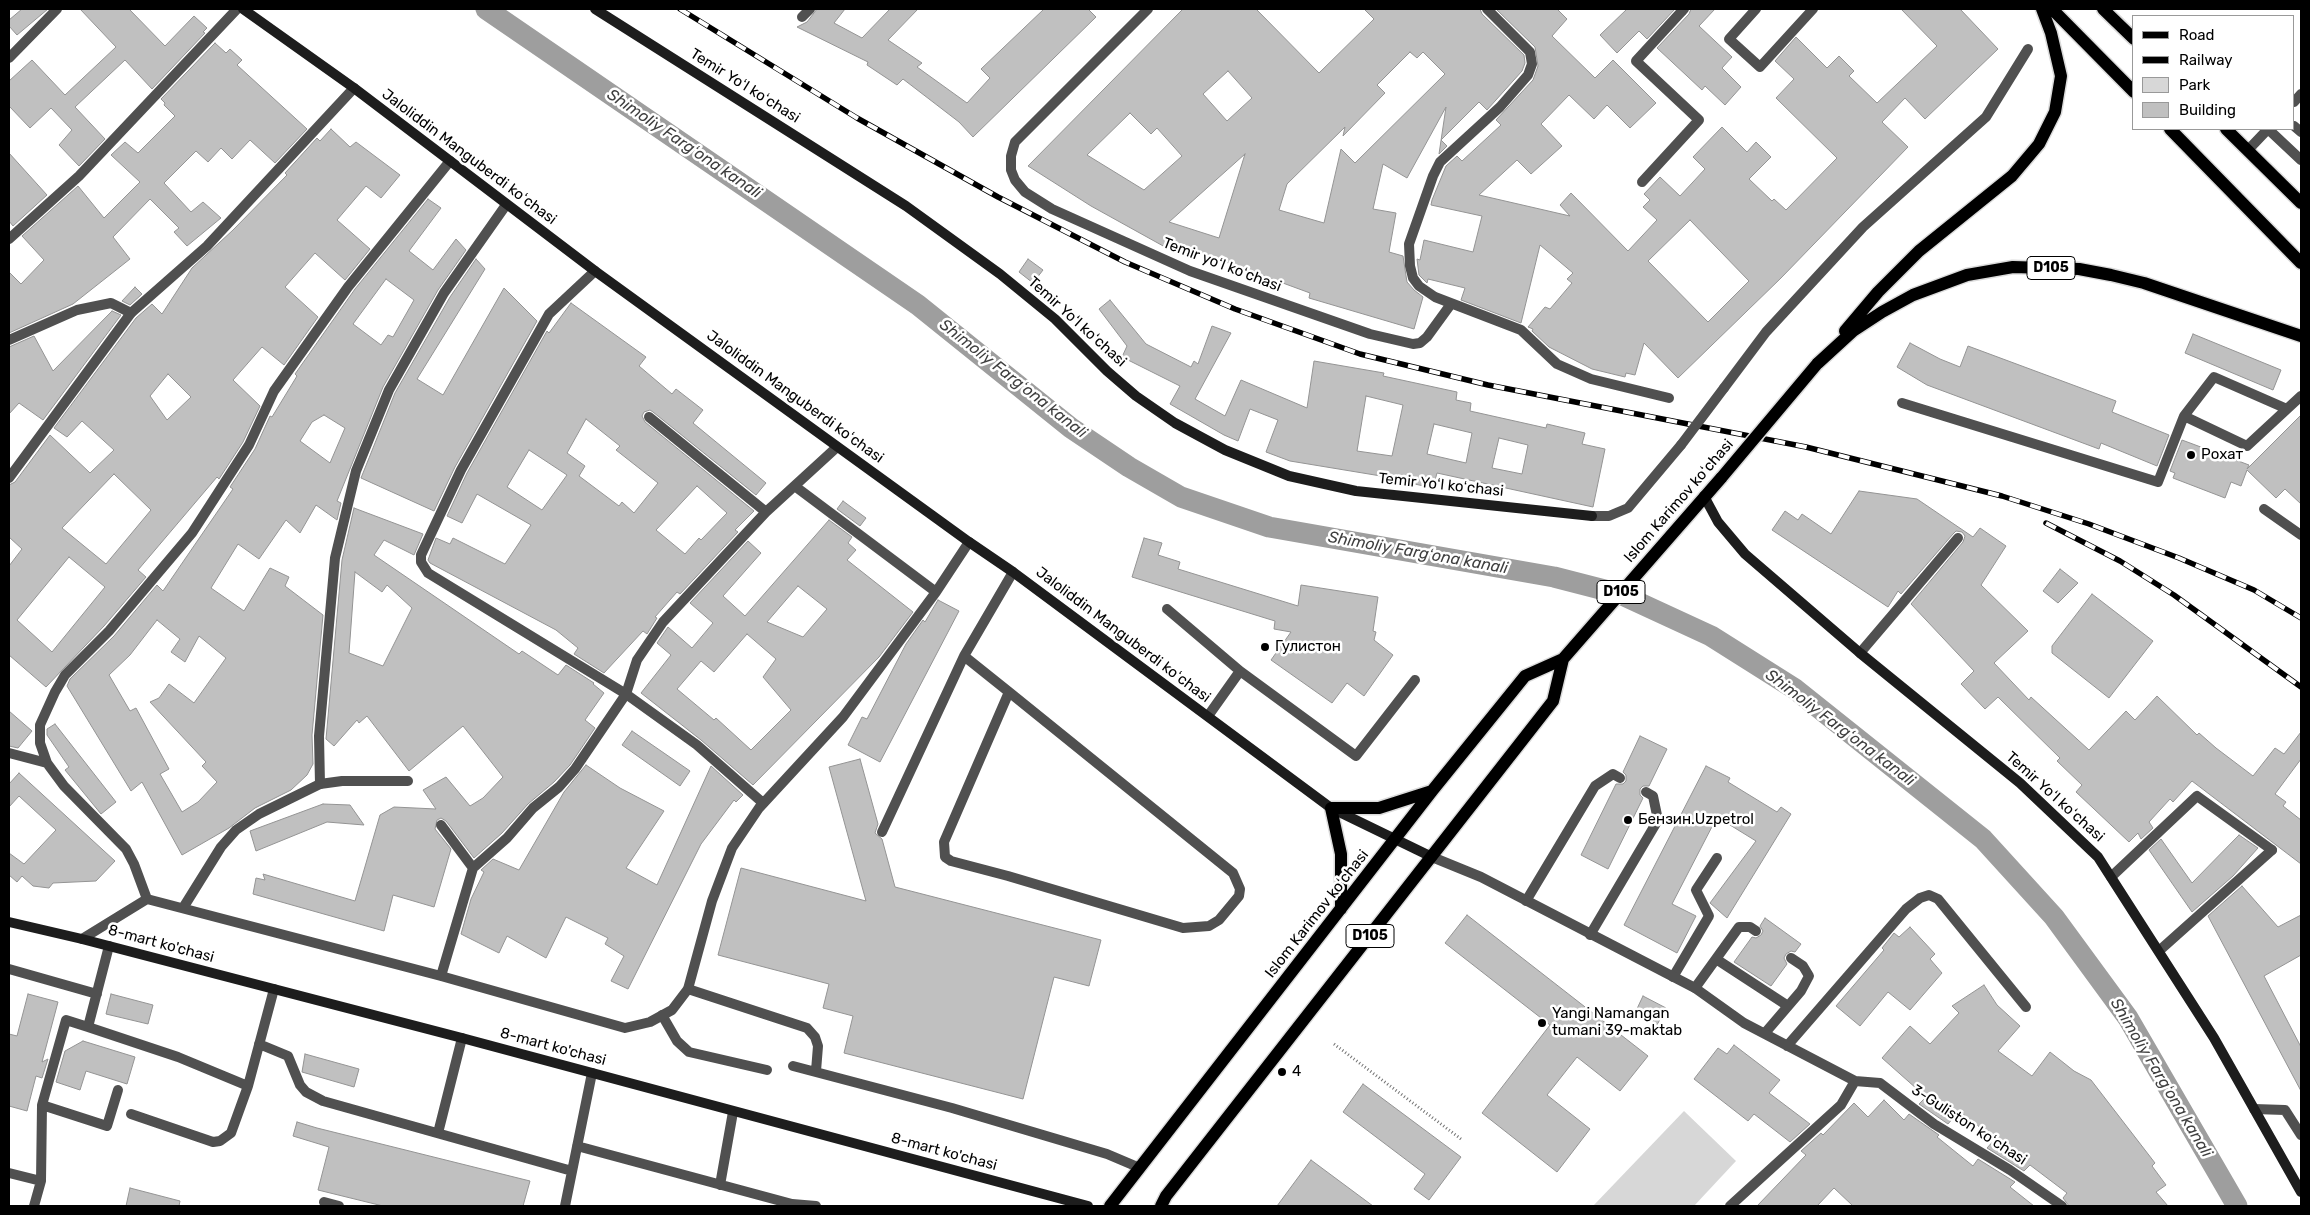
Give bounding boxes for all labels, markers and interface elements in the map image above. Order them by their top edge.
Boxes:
legend [2132,15,2295,130]
text: Road [2179,26,2215,44]
street label: Temir Yoʻl koʻchasi [687,45,803,127]
text: Railway [2179,51,2233,69]
text: Park [2179,76,2210,94]
street label: Jaloliddin Manguberdi koʻchasi [378,85,560,229]
water label: Shimoliy Fargʻona kanali [603,85,765,203]
text: Building [2179,101,2236,119]
street label: Temir yoʻl koʻchasi [1160,234,1284,296]
road number: D105 [2027,256,2075,280]
street label: Temir Yoʻl koʻchasi [1024,273,1130,371]
water label: Shimoliy Fargʻona kanali [935,315,1091,443]
street label: Jaloliddin Manguberdi koʻchasi [703,327,887,467]
street label: Islom Karimov koʻchasi [1621,436,1737,566]
place label: Рохат [2201,446,2243,464]
marker: Рохат [2185,449,2197,461]
street label: Temir Yoʻl koʻchasi [1377,469,1505,501]
water label: Shimoliy Fargʻona kanali [1327,528,1509,578]
street label: Jaloliddin Manguberdi koʻchasi [1032,563,1214,707]
road number: D105 [1597,580,1645,604]
place label: Гулистон [1275,638,1341,656]
marker: Гулистон [1259,641,1271,653]
water label: Shimoliy Fargʻona kanali [1761,666,1919,790]
street label: Temir Yoʻl koʻchasi [2002,748,2108,846]
place label: Бензин.Uzpetrol [1638,811,1754,829]
marker: Бензин.Uzpetrol [1622,814,1634,826]
street label: Islom Karimov koʻchasi [1261,846,1373,982]
street label: 8-mart ko'chasi [106,921,216,967]
road number: D105 [1346,924,1394,948]
water label: Shimoliy Fargʻona kanali [2106,995,2216,1161]
place label: Yangi Namangan tumani 39-maktab [1552,1005,1682,1040]
marker: Yangi Namangan tumani 39-maktab [1536,1017,1548,1029]
street label: 8-mart ko'chasi [498,1024,608,1070]
place label: 4 [1292,1063,1301,1081]
marker: 4 [1276,1066,1288,1078]
street label: 3-Guliston koʻchasi [1908,1081,2030,1169]
street label: 8-mart ko'chasi [889,1129,999,1175]

